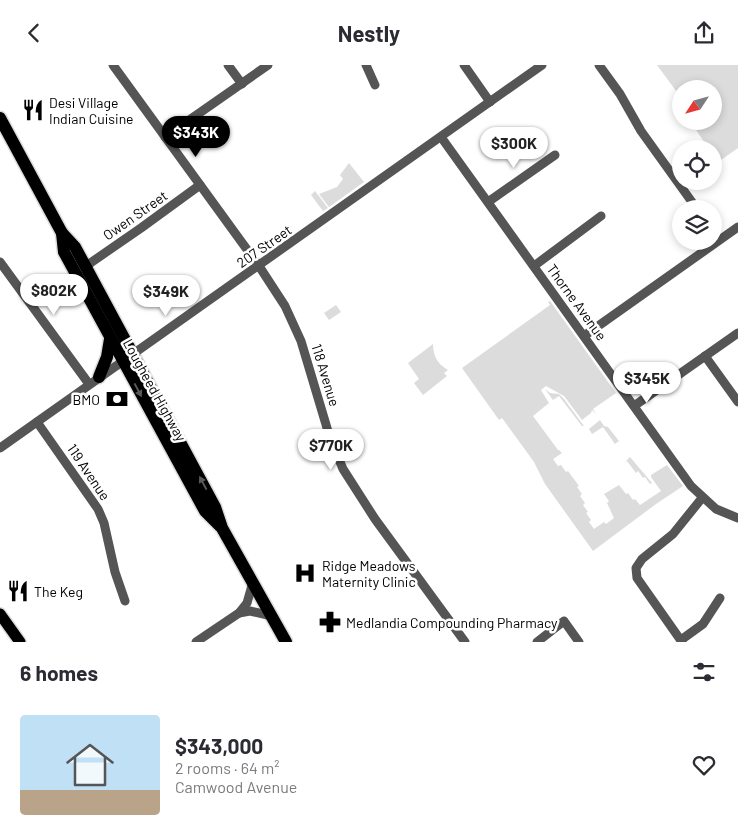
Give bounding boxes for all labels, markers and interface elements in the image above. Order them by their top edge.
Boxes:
icon: back [20,19,48,47]
icon: share [690,19,718,47]
text: Nestly [338,20,400,46]
north arrow [672,80,722,130]
map controls [672,80,722,250]
place label: Desi Village Indian Cuisine [49,94,134,127]
restaurant icon: Desi Village Indian Cuisine [20,97,46,123]
pin: $343K [161,116,231,158]
text: $343K [173,122,219,141]
pin: $300K [479,127,549,169]
text: $300K [491,133,537,152]
button: locate [672,140,722,190]
street label: Owen Street [100,187,170,243]
button: layers [672,200,722,250]
street label: 207 Street [233,221,295,271]
street label: Thorne Avenue [544,260,610,344]
pin: $802K [19,273,89,316]
pin: $349K [131,275,201,317]
text: $802K [31,280,77,299]
text: $349K [143,281,189,300]
street label: Lougheed Highway [120,336,190,445]
street label: 118 Avenue [308,342,344,408]
pin: $345K [612,361,682,404]
text: $345K [624,368,670,387]
one-way arrow [134,384,143,397]
bank icon: BMO [104,386,130,412]
place label: BMO [73,391,100,408]
pin: $770K [296,429,366,471]
text: $770K [309,435,353,454]
street label: 119 Avenue [64,441,114,503]
one-way arrow [199,476,207,490]
place label: Ridge Meadows Maternity Clinic [322,557,416,590]
hospital icon: Ridge Meadows Maternity Clinic [292,560,318,586]
restaurant icon: The Keg [5,578,31,604]
place label: The Keg [34,583,83,600]
pharmacy icon: Medlandia Compounding Pharmacy [317,609,343,635]
place label: Medlandia Compounding Pharmacy [346,614,558,631]
icon: filters [690,658,718,686]
text: 6 homes [20,660,98,685]
text: $343,000 [175,733,263,758]
icon: home [60,735,120,795]
icon: heart [690,751,718,779]
text: 2 rooms · 64 m² [175,758,279,777]
text: Camwood Avenue [175,777,297,796]

